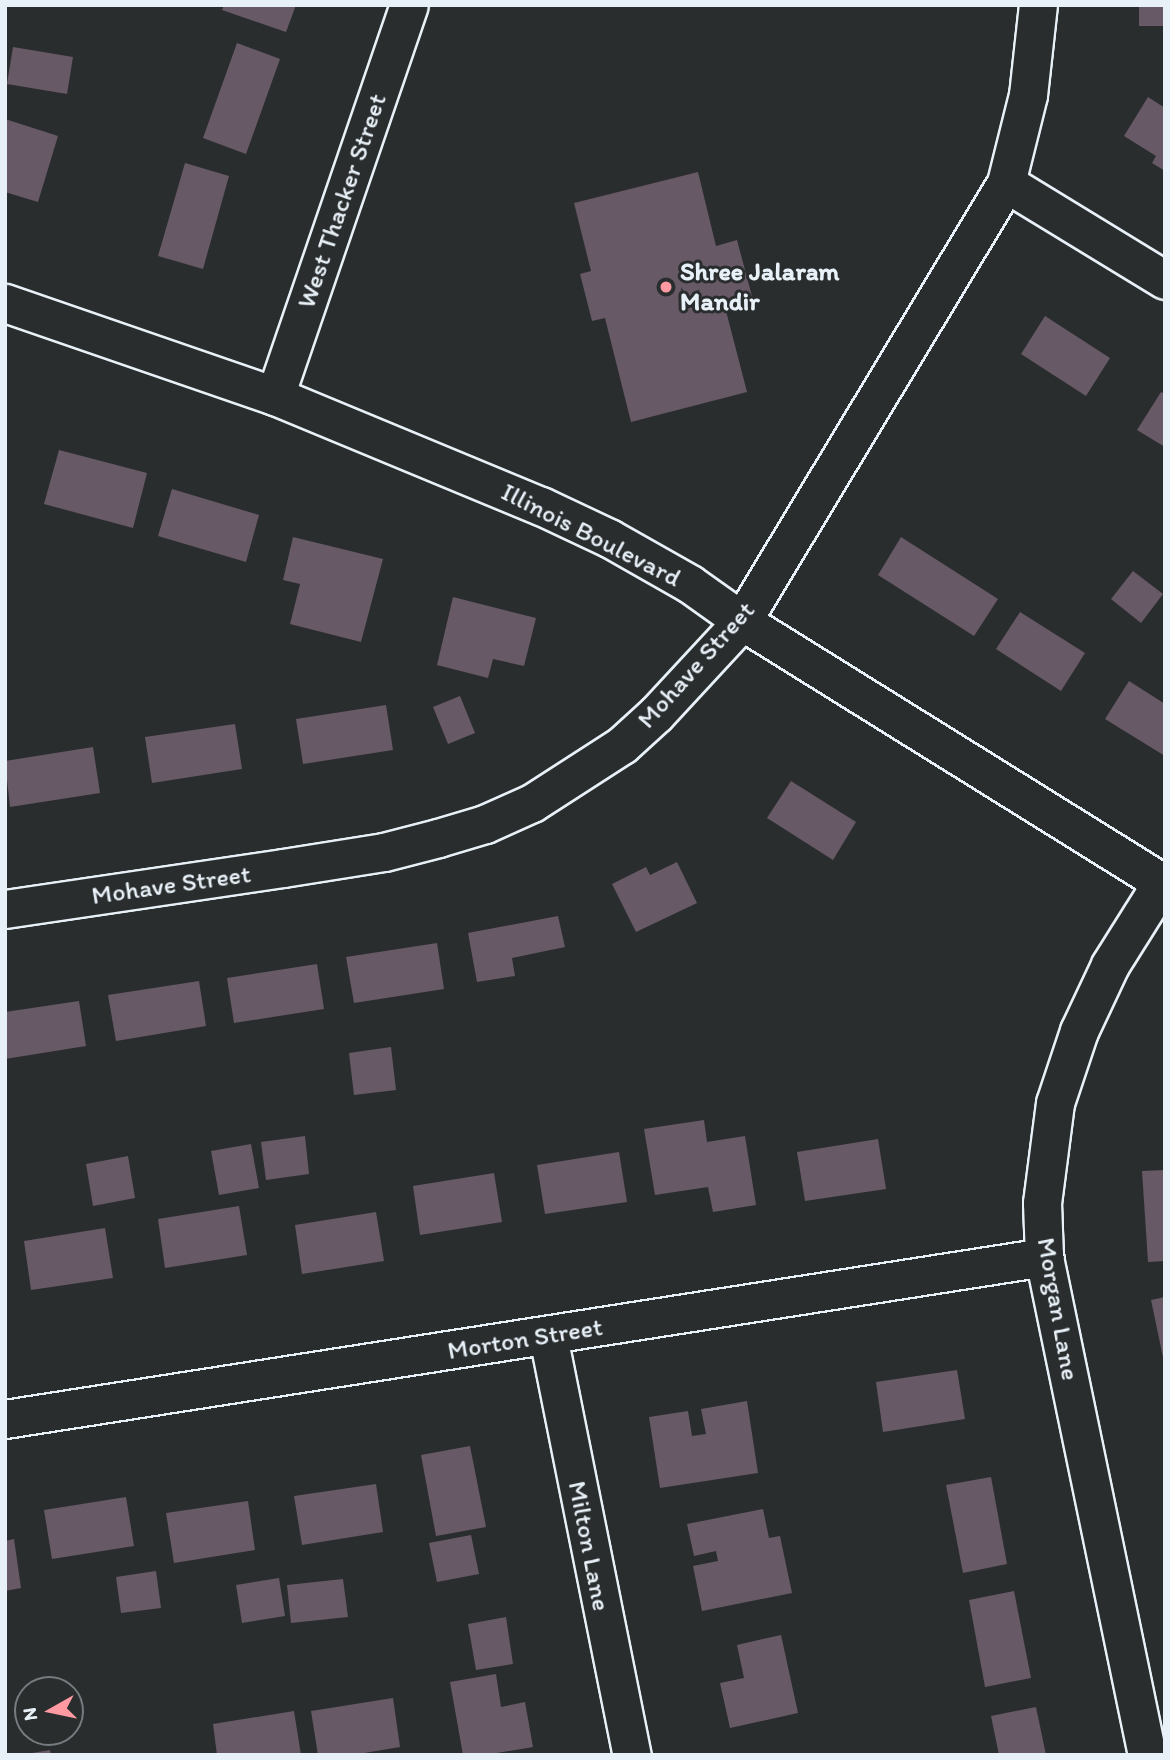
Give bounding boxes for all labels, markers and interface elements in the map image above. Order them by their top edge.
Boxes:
street label: West Thacker Street [291,89,393,313]
place label: Shree Jalaram Mandir [680,256,840,318]
marker: Shree Jalaram Mandir [658,279,674,295]
street label: Illinois Boulevard [496,476,686,594]
street label: Mohave Street [631,595,761,735]
street label: Mohave Street [90,858,252,912]
street label: Morgan Lane [1030,1235,1086,1383]
street label: Morton Street [445,1311,605,1367]
street label: Milton Lane [561,1478,617,1614]
north arrow [14,1676,84,1746]
text: N [17,1706,42,1722]

